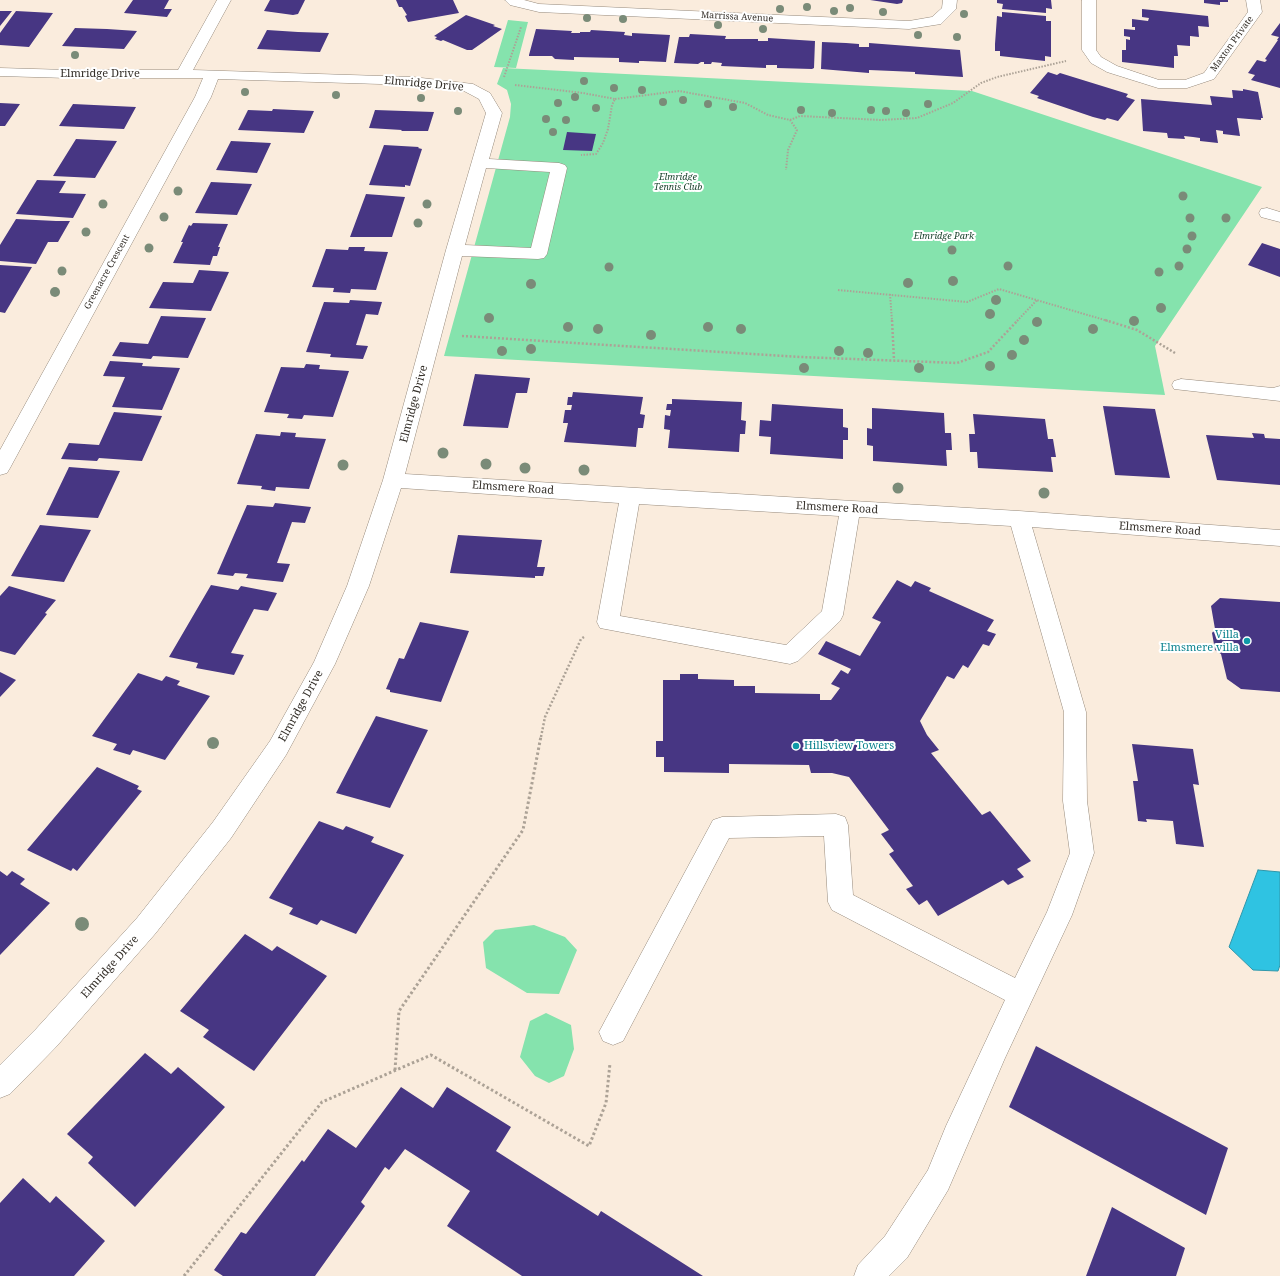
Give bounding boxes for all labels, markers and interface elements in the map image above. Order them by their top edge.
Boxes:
street label: Marrissa Avenue [700,10,774,24]
street label: Maxton Private [1208,14,1256,74]
street label: Elmridge Drive [60,67,140,81]
street label: Elmridge Drive [384,74,464,94]
park label: Elmridge Tennis Club [654,172,702,193]
park label: Elmridge Park [914,231,974,241]
street label: Greenacre Crescent [82,233,132,311]
street label: Elmridge Drive [397,364,431,444]
street label: Elmsmere Road [471,479,555,497]
street label: Elmsmere Road [796,499,878,517]
street label: Elmsmere Road [1118,520,1202,538]
place label: Villa Elmsmere villa [1160,628,1239,654]
marker: Villa Elmsmere villa [1242,636,1252,646]
street label: Elmridge Drive [276,668,326,744]
place label: Hillsview Towers [804,739,894,753]
marker: Hillsview Towers [791,741,801,751]
street label: Elmridge Drive [78,933,142,1001]

